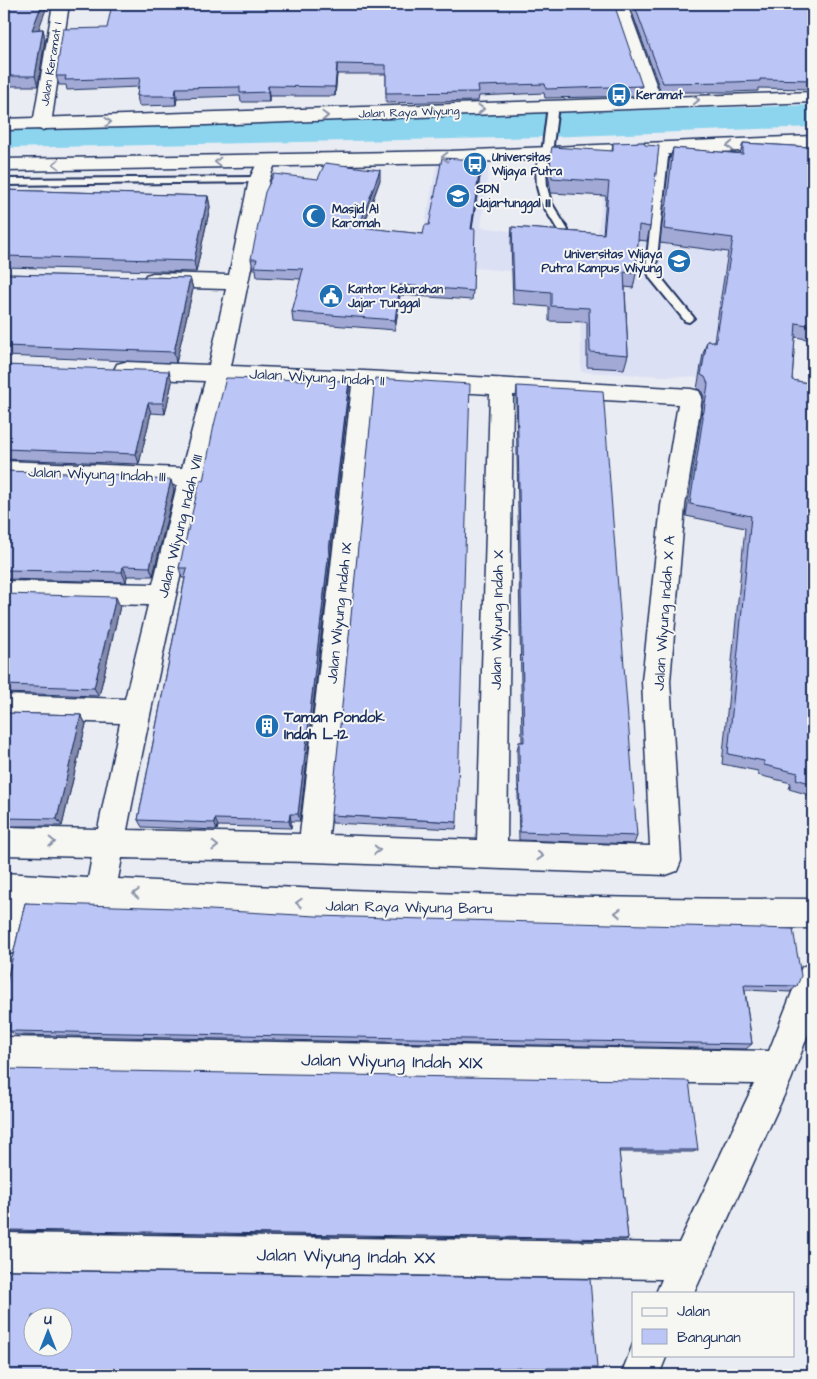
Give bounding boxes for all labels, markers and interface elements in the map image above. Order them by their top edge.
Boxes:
street label: Jalan Keramat I [36,21,67,107]
bus stop icon: Keramat [606,82,632,108]
place label: Keramat [636,87,683,104]
one-way arrow [692,95,700,105]
street label: Jalan Raya Wiyung [358,102,460,124]
one-way arrow [477,104,485,115]
one-way arrow [321,110,329,121]
one-way arrow [105,117,113,127]
one-way arrow [725,140,733,151]
place label: Universitas Wijaya Putra [491,149,563,181]
bus stop icon: Universitas Wijaya Putra [462,151,488,177]
one-way arrow [441,152,449,163]
one-way arrow [214,157,222,167]
one-way arrow [52,159,60,169]
place label: SDN Jajartunggal III [475,181,551,214]
school or university icon: SDN Jajartunggal III [445,183,471,209]
place label: Masjid Al Karomah [332,201,381,232]
mosque icon: Masjid Al Karomah [301,203,327,229]
place label: Universitas Wijaya Putra Kampus Wiyung [542,246,663,279]
school or university icon: Universitas Wijaya Putra Kampus Wiyung [666,248,692,274]
place label: Kantor Kelurahan Jajar Tunggal [347,281,443,314]
public building icon: Kantor Kelurahan Jajar Tunggal [318,283,344,309]
street label: Jalan Wiyung Indah II [249,363,385,393]
street label: Jalan Wiyung Indah VIII [152,452,209,600]
street label: Jalan Wiyung Indah III [28,462,166,488]
street label: Jalan Wiyung Indah X A [649,534,681,691]
street label: Jalan Wiyung Indah IX [322,541,358,685]
street label: Jalan Wiyung Indah X [486,550,510,690]
place label: Taman Pondok Indah L-12 [283,707,385,745]
building icon: Taman Pondok Indah L-12 [254,713,280,739]
one-way arrow [49,837,57,847]
one-way arrow [211,840,219,851]
one-way arrow [374,845,382,856]
one-way arrow [536,851,544,862]
one-way arrow [132,889,140,900]
street label: Jalan Raya Wiyung Baru [325,896,493,920]
one-way arrow [294,898,302,909]
one-way arrow [614,908,622,918]
street label: Jalan Wiyung Indah XIX [301,1047,483,1077]
street label: Jalan Wiyung Indah XX [256,1242,436,1272]
legend [632,1292,794,1356]
text: Jalan [677,1301,711,1322]
north arrow [22,1306,72,1356]
text: U [44,1310,52,1330]
text: Bangunan [677,1327,741,1349]

